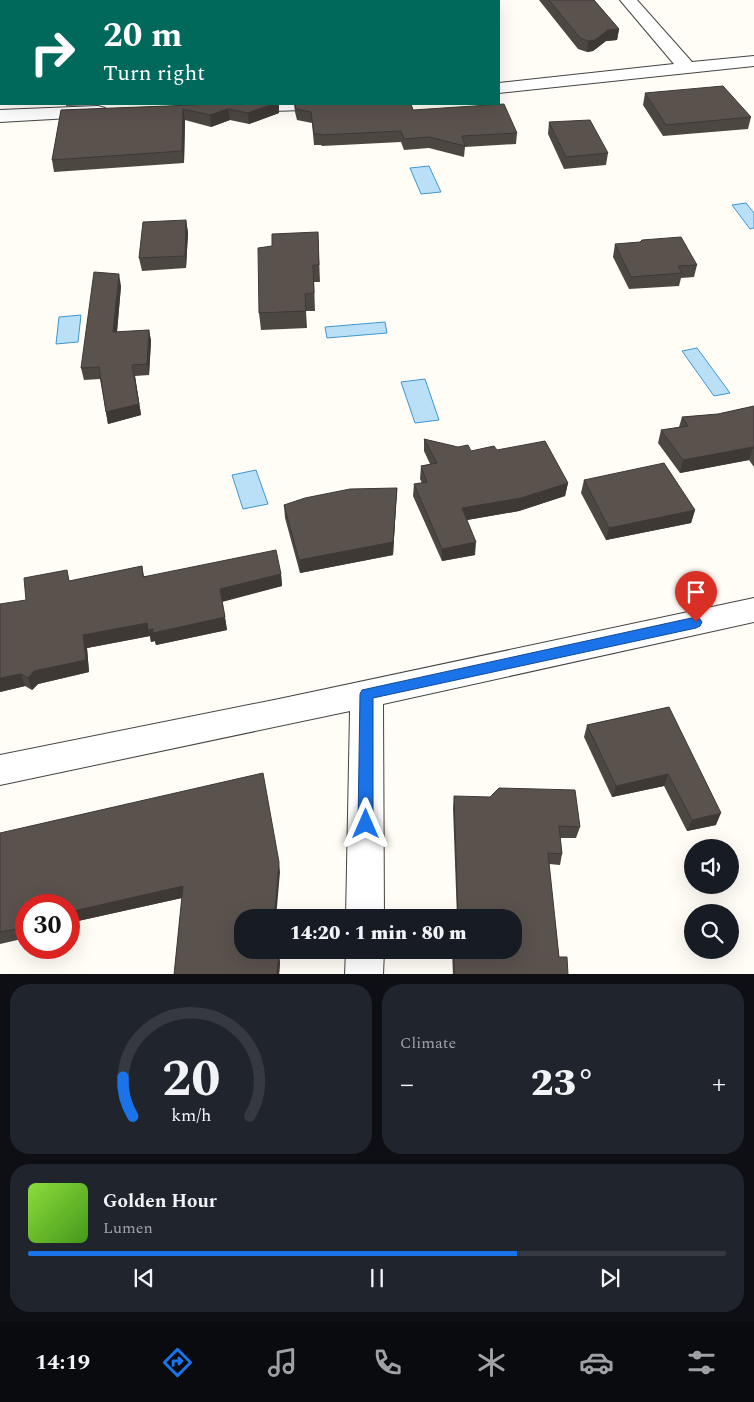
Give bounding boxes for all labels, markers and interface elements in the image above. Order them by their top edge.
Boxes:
text: 20 m [103,9,183,62]
icon: right [20,20,85,85]
text: Turn right [103,57,205,90]
pin [675,571,717,622]
icon: arrive [682,578,710,606]
position arrow [339,797,391,849]
map controls [684,839,739,959]
button: sound [684,839,739,894]
speed limit sign: 30 [15,894,80,959]
button: search [684,904,739,959]
text: 14:20 · 1 min · 80 m [289,919,467,948]
text: Climate [400,1031,456,1055]
text: 20 [162,1040,220,1119]
text: 23° [531,1055,595,1113]
text: − [400,1063,414,1106]
text: + [712,1063,726,1106]
text: km/h [171,1102,211,1129]
text: Golden Hour [103,1187,217,1216]
text: Lumen [103,1216,153,1240]
icon: previous [130,1264,158,1292]
icon: pause [363,1264,391,1292]
icon: next [596,1264,624,1292]
icon: directions [160,1345,195,1380]
icon: music [265,1345,300,1380]
icon: phone [370,1345,405,1380]
icon: climate [474,1345,509,1380]
icon: car [579,1345,614,1380]
icon: filters [684,1345,719,1380]
text: 14:19 [35,1346,90,1379]

